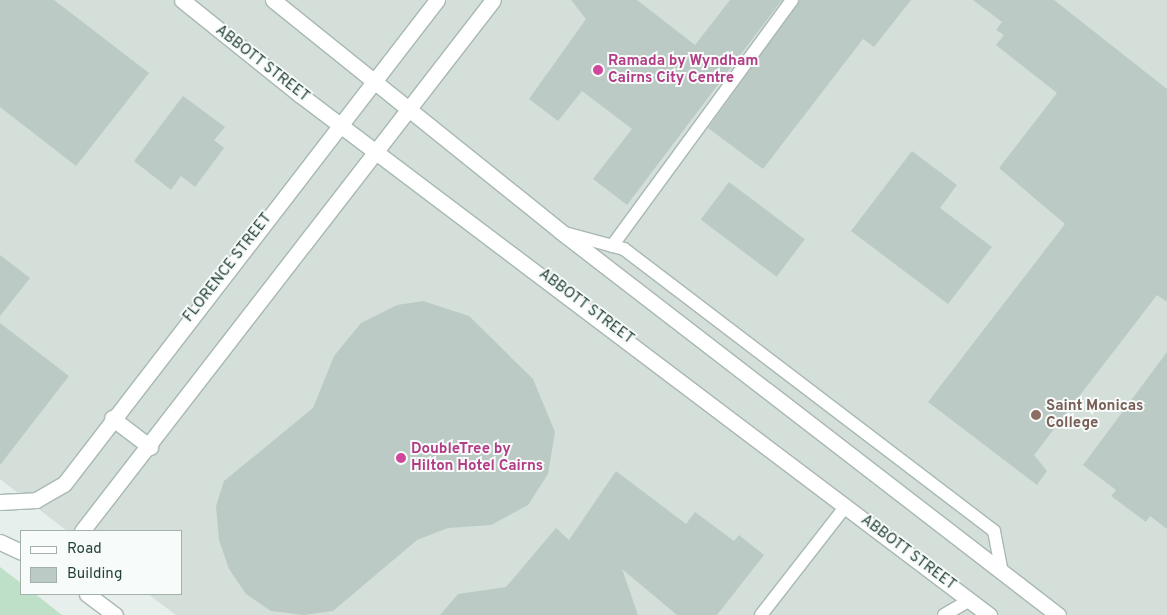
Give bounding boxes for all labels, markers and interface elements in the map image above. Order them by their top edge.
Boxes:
street label: ABBOTT STREET [211,22,313,106]
place label: Ramada by Wyndham Cairns City Centre [608,52,758,87]
marker: Ramada by Wyndham Cairns City Centre [592,64,604,76]
street label: FLORENCE STREET [180,210,276,326]
street label: ABBOTT STREET [535,265,637,349]
place label: Saint Monicas College [1046,397,1144,432]
marker: Saint Monicas College [1030,409,1042,421]
place label: DoubleTree by Hilton Hotel Cairns [411,440,543,475]
marker: DoubleTree by Hilton Hotel Cairns [395,452,407,464]
street label: ABBOTT STREET [857,511,959,595]
legend [20,530,182,595]
text: Road [67,540,102,559]
text: Building [67,565,122,584]

